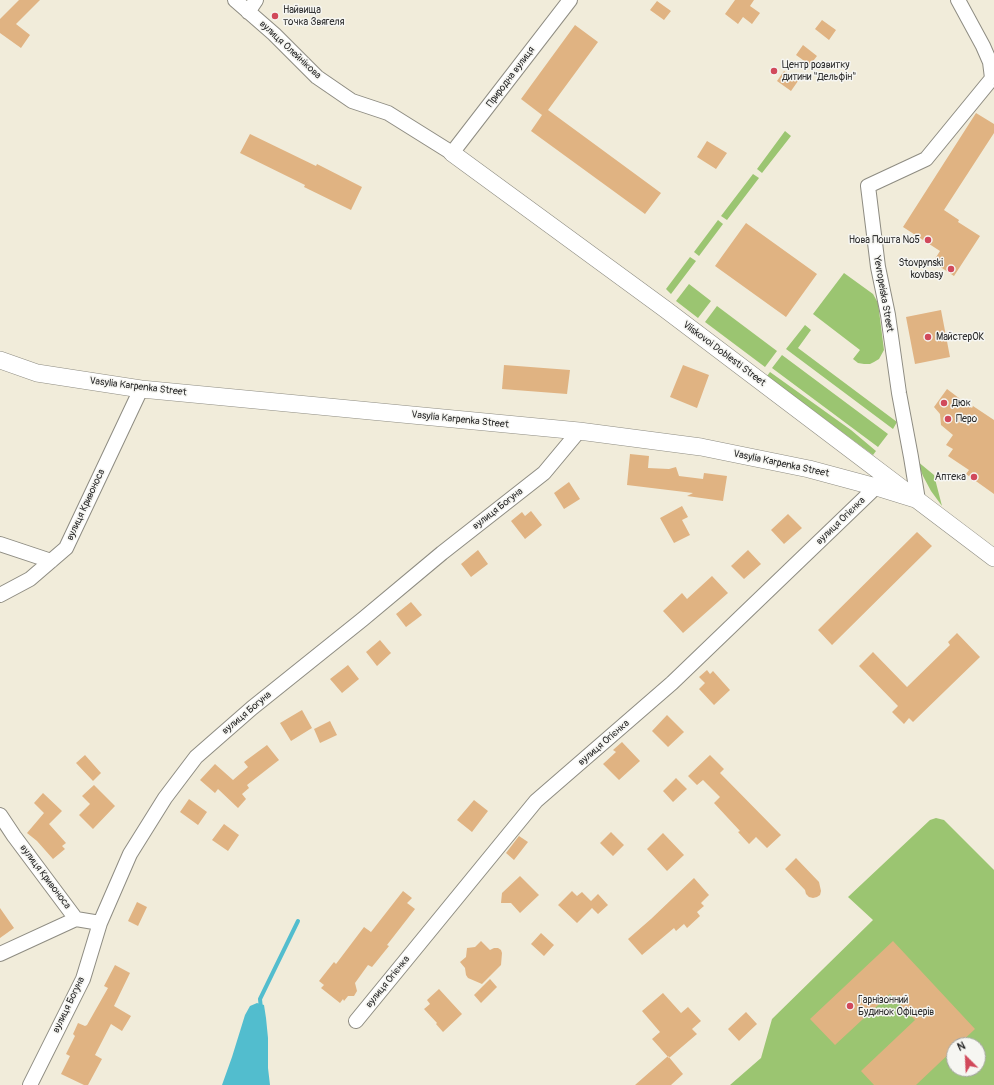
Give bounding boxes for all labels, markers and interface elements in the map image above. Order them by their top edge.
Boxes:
place label: Найвища точка Звягеля [283,4,344,28]
marker: Найвища точка Звягеля [270,11,280,21]
street label: вулиця Олейнікова [257,18,323,82]
street label: Природна вулиця [484,44,538,110]
place label: Центр розвитку дитини "Дельфін" [782,59,856,82]
marker: Центр розвитку дитини "Дельфін" [769,66,779,76]
place label: Нова Пошта №5 [849,234,920,246]
marker: Нова Пошта №5 [923,235,933,245]
street label: Yevropeiska Street [870,255,896,333]
place label: Stovpynski kovbasy [898,257,943,280]
marker: Stovpynski kovbasy [946,264,956,274]
street label: Viiskovoi Doblesti Street [680,319,768,389]
place label: МайстерОК [936,331,984,343]
marker: МайстерОК [923,332,933,342]
street label: Vasylia Karpenka Street [89,375,187,399]
place label: Дюк [952,397,971,409]
marker: Дюк [939,398,949,408]
street label: Vasylia Karpenka Street [411,409,509,431]
place label: Перо [956,413,977,425]
marker: Перо [943,414,953,424]
street label: Vasylia Karpenka Street [732,448,830,480]
street label: вулиця Кривоноса [64,467,108,543]
place label: Аптека [935,471,966,483]
marker: Аптека [969,472,979,482]
street label: вулиця Богуна [470,486,526,532]
street label: вулиця Огієнка [814,495,868,547]
street label: вулиця Богуна [220,689,274,737]
street label: вулиця Огієнка [576,718,632,768]
street label: вулиця Кривоноса [17,843,73,911]
street label: вулиця Огієнка [363,953,413,1011]
street label: вулиця Богуна [50,975,88,1035]
place label: Гарнізонний Будинок Офіцерів [858,994,934,1018]
marker: Гарнізонний Будинок Офіцерів [845,1001,855,1011]
north arrow [946,1037,986,1077]
text: N [955,1039,967,1054]

